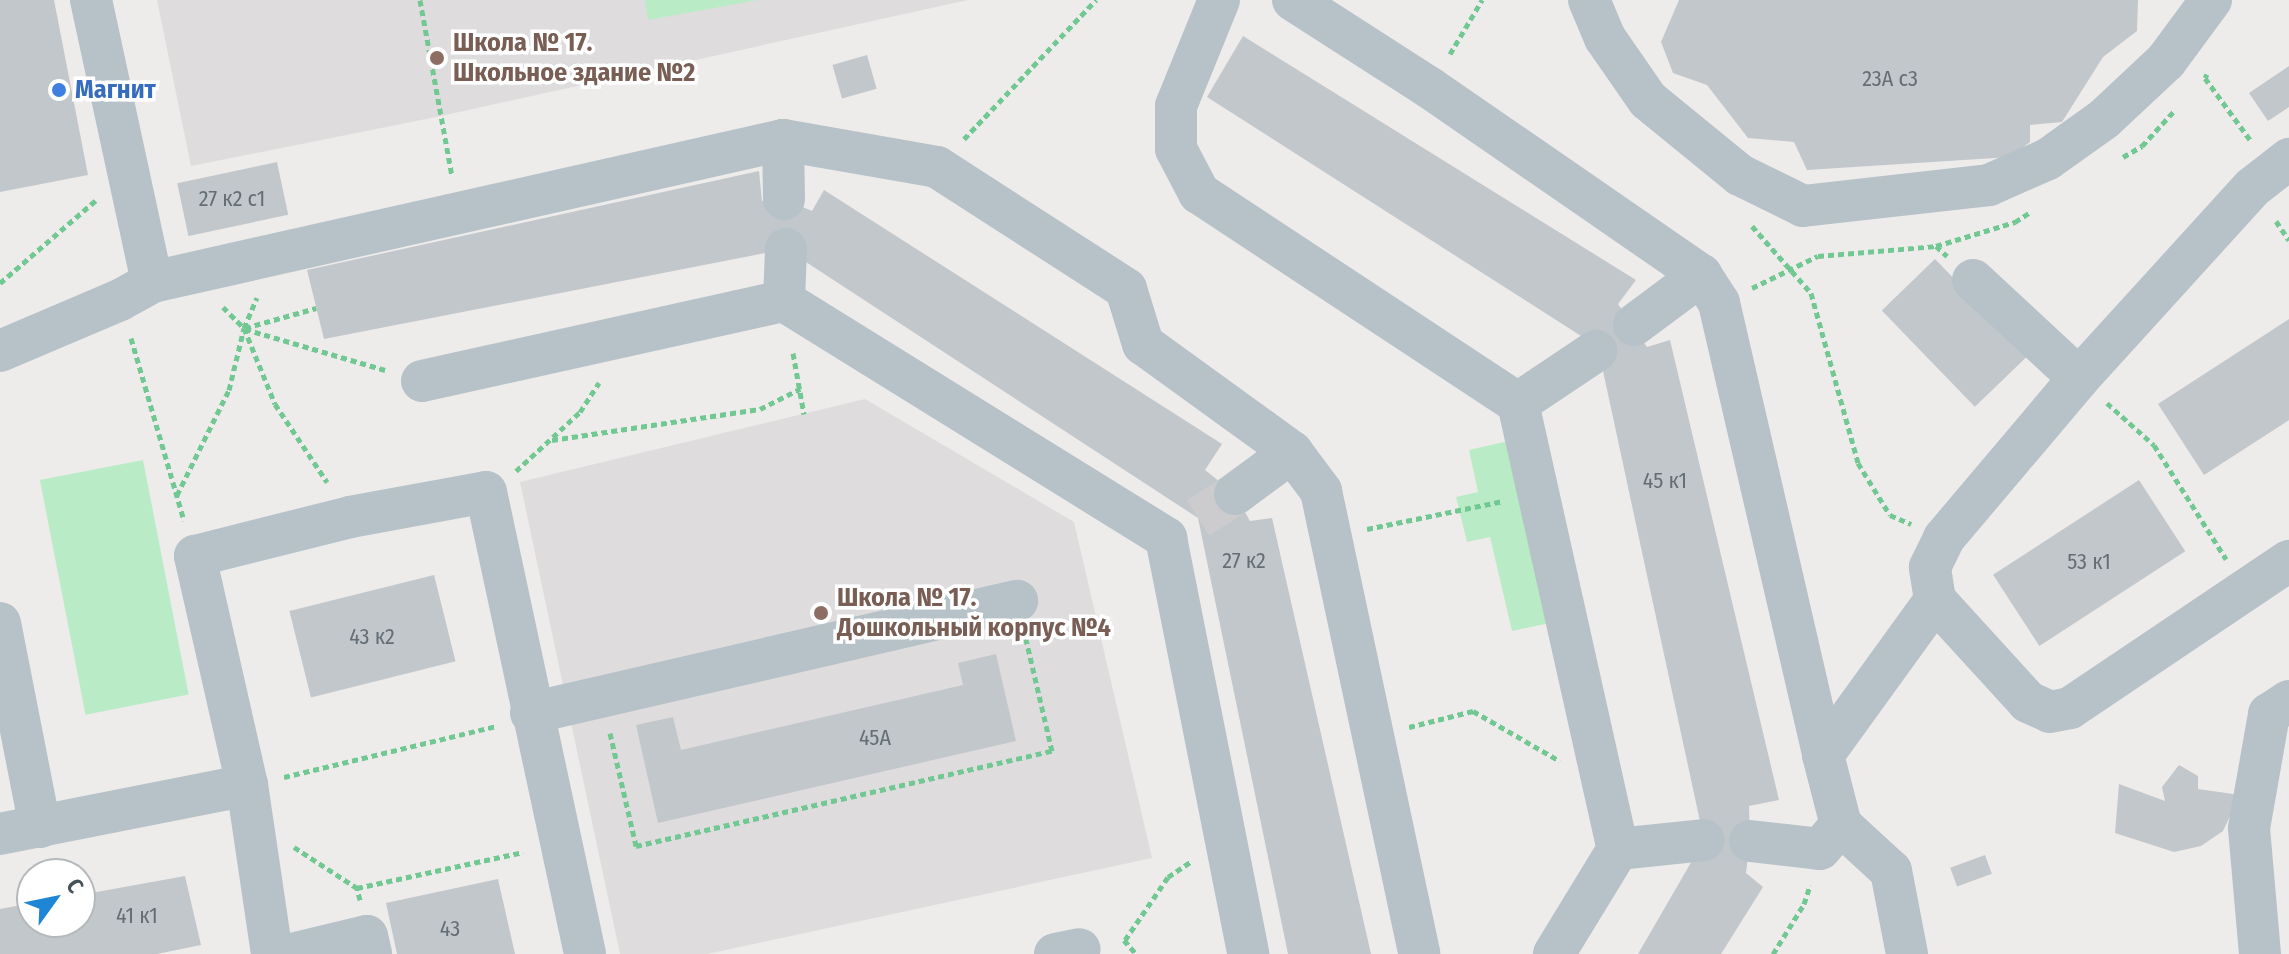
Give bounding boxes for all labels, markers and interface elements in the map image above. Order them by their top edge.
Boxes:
place label: Школа № 17. Школьное здание №2 [453,27,695,88]
marker: Школа № 17. Школьное здание №2 [428,49,446,67]
house number: 23А с3 [1862,66,1918,92]
place label: Магнит [75,74,156,106]
marker: Магнит [50,81,68,99]
house number: 27 к2 с1 [199,186,265,212]
house number: 45 к1 [1643,468,1687,494]
house number: 27 к2 [1222,548,1266,574]
house number: 53 к1 [2067,549,2111,575]
place label: Школа № 17. Дошкольный корпус №4 [837,582,1111,644]
marker: Школа № 17. Дошкольный корпус №4 [812,604,830,622]
house number: 43 к2 [349,624,395,650]
house number: 45А [859,725,891,751]
north arrow [16,858,96,938]
text: С [60,874,89,898]
house number: 41 к1 [116,903,158,929]
house number: 43 [440,916,460,942]

